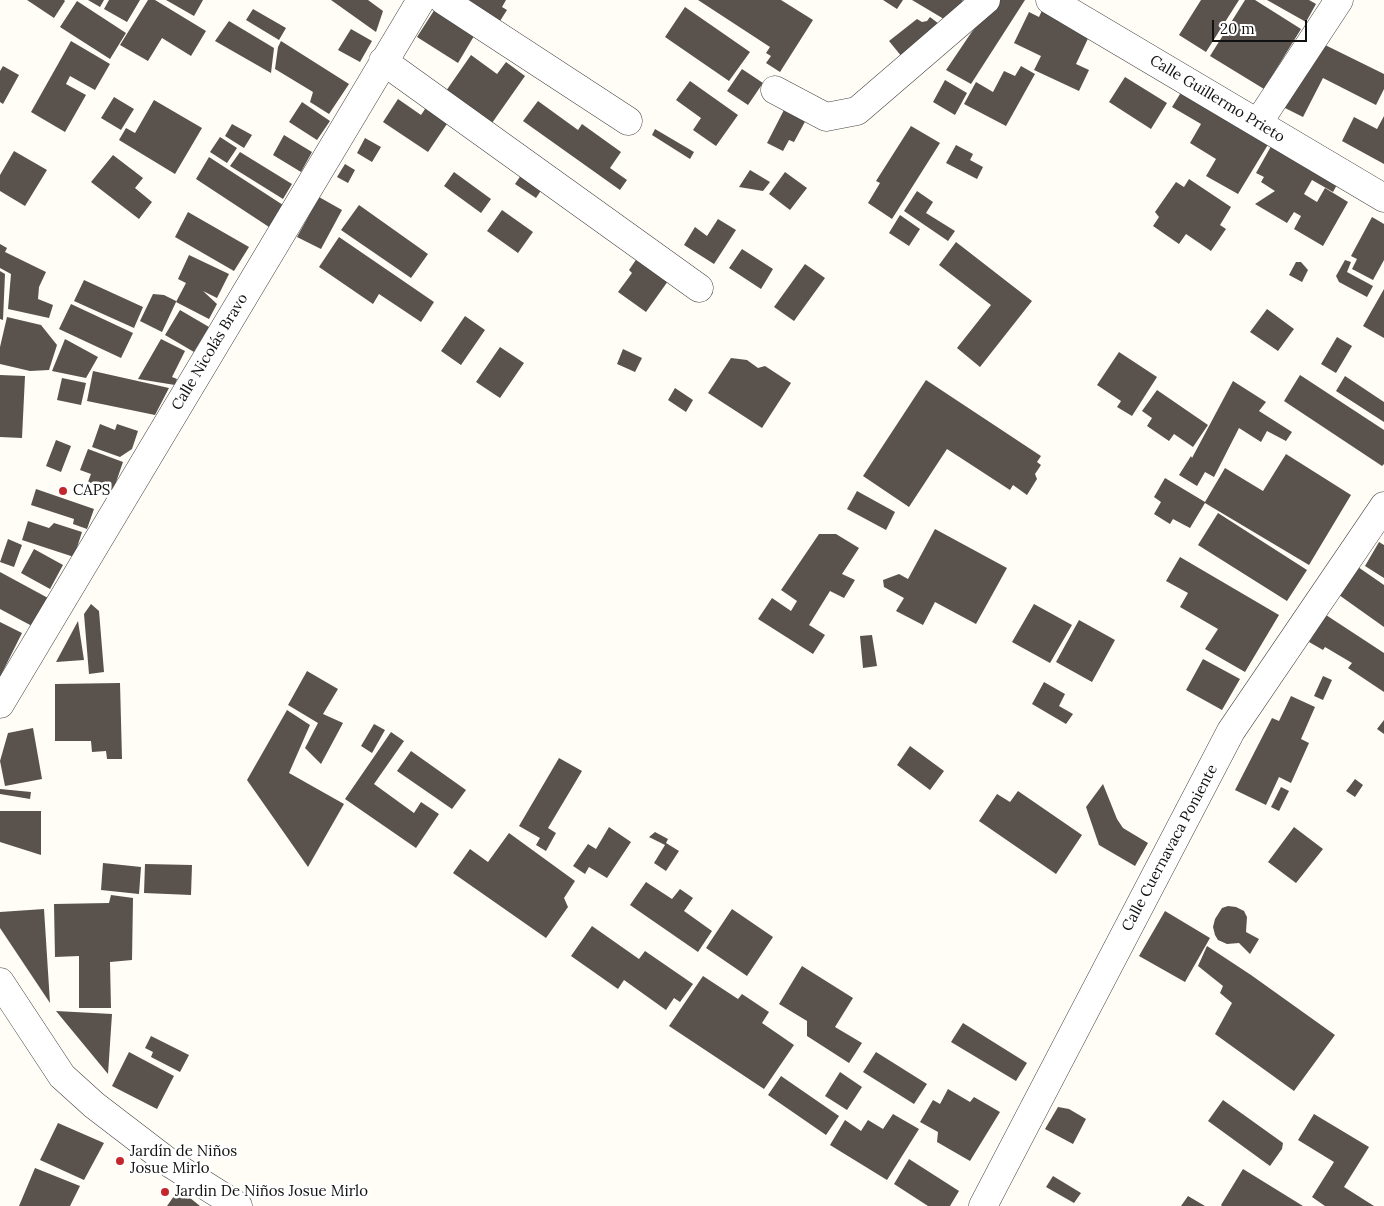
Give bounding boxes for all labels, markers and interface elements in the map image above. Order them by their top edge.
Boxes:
scale bar [1214,10,1309,42]
text: 20 m [1220,19,1255,38]
street label: Calle Guillermo Prieto [1146,52,1288,146]
street label: Calle Nicolás Bravo [168,290,252,414]
place label: CAPS [73,482,110,500]
marker: CAPS [57,485,69,497]
street label: Calle Cuernavaca Poniente [1118,762,1222,934]
place label: Jardín de Niños Josue Mirlo [130,1143,237,1178]
marker: Jardín de Niños Josue Mirlo [114,1155,126,1167]
place label: Jardin De Niños Josue Mirlo [175,1183,368,1201]
marker: Jardin De Niños Josue Mirlo [159,1186,171,1198]

